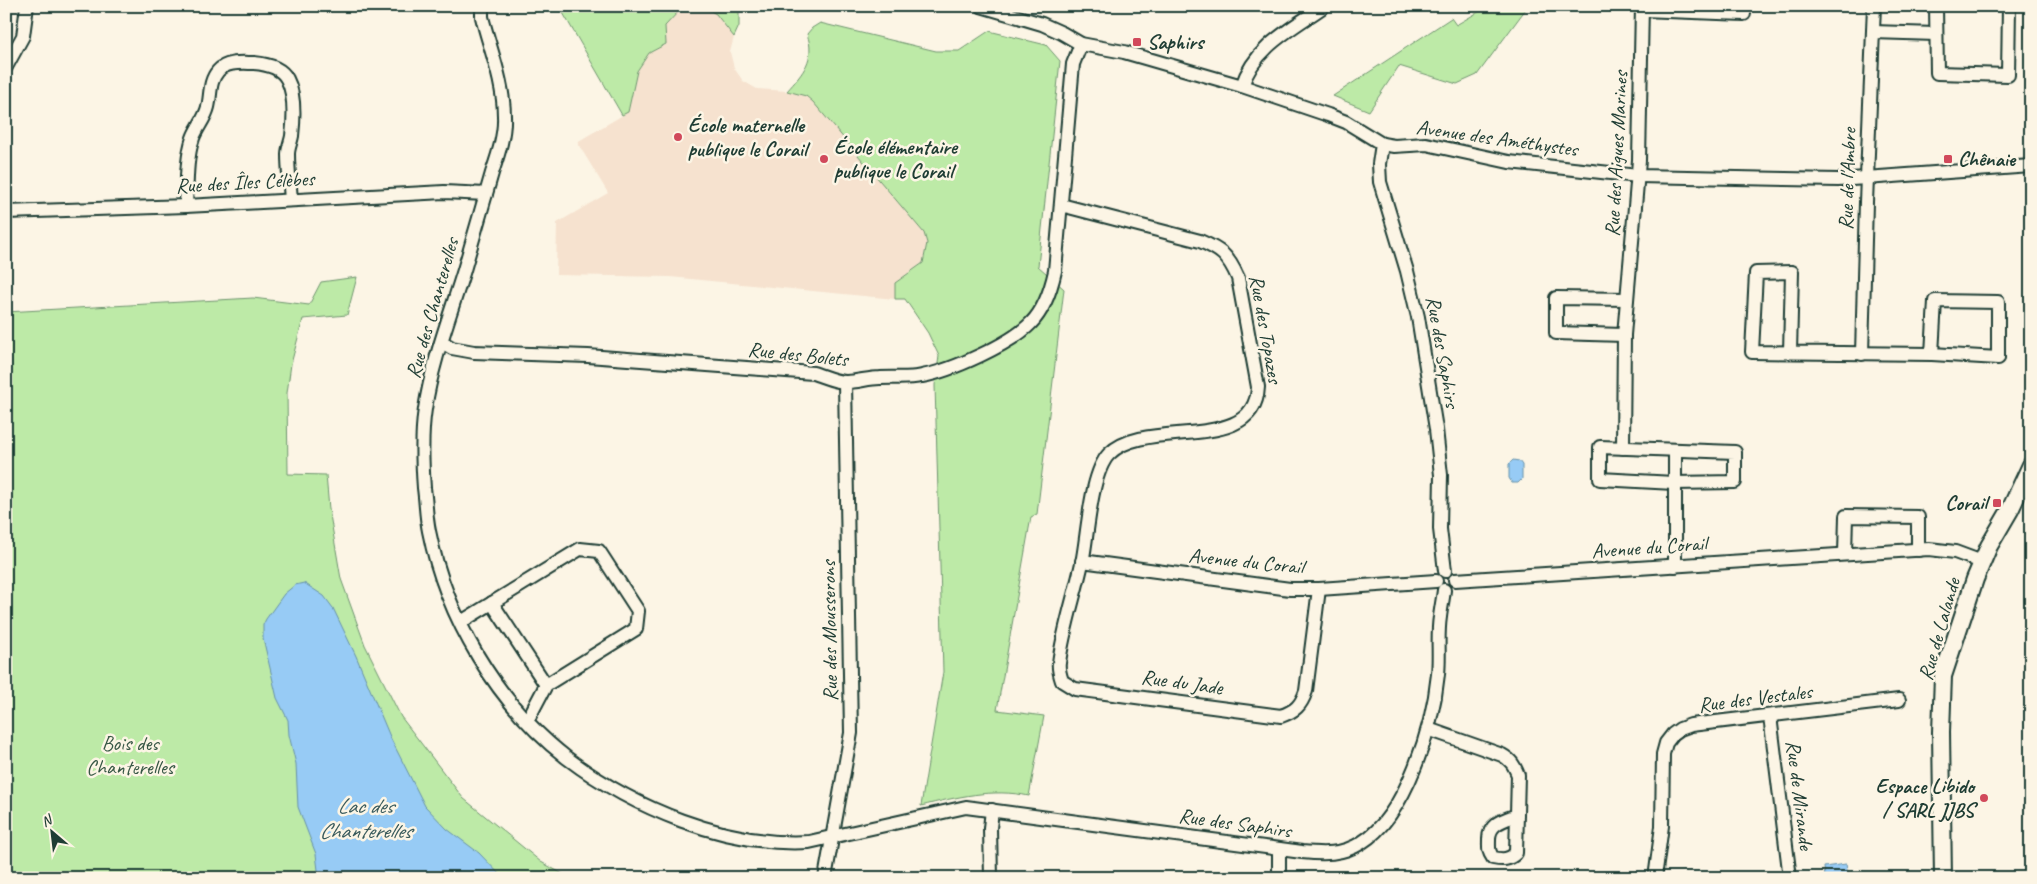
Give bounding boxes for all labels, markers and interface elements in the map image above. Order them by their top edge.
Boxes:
place label: Saphirs [1147,29,1206,55]
marker: Saphirs [1131,36,1143,48]
street label: Rue des Aigues Marines [1599,69,1633,237]
place label: École maternelle publique le Corail [688,112,811,162]
street label: Avenue des Améthystes [1415,114,1581,162]
street label: Rue de l'Ambre [1832,125,1862,231]
marker: École maternelle publique le Corail [672,131,684,143]
place label: École élémentaire publique le Corail [834,134,959,184]
place label: Chênaie [1958,146,2017,172]
marker: École élémentaire publique le Corail [818,153,830,165]
marker: Chênaie [1942,153,1954,165]
street label: Rue des Îles Célèbes [175,165,317,199]
street label: Rue des Chanterelles [400,233,465,381]
street label: Rue des Topazes [1244,273,1289,387]
street label: Rue des Saphirs [1420,294,1466,412]
street label: Rue des Bolets [747,336,851,372]
place label: Corail [1945,490,1991,516]
marker: Corail [1991,497,2003,509]
street label: Avenue du Corail [1591,530,1711,564]
street label: Avenue du Corail [1187,542,1308,580]
street label: Rue des Mousserons [815,559,843,702]
street label: Rue de Lalande [1912,574,1966,683]
street label: Rue du Jade [1140,663,1226,701]
street label: Rue des Vestales [1697,678,1815,718]
park label: Bois des Chanterelles [86,730,176,780]
street label: Rue de Mirande [1780,739,1820,852]
place label: Espace Libido / SARL JJBS [1875,773,1979,823]
water label: Lac des Chanterelles [319,792,415,845]
marker: Espace Libido / SARL JJBS [1978,792,1990,804]
street label: Rue des Saphirs [1177,802,1295,844]
north arrow [28,806,78,856]
text: N [38,810,56,831]

